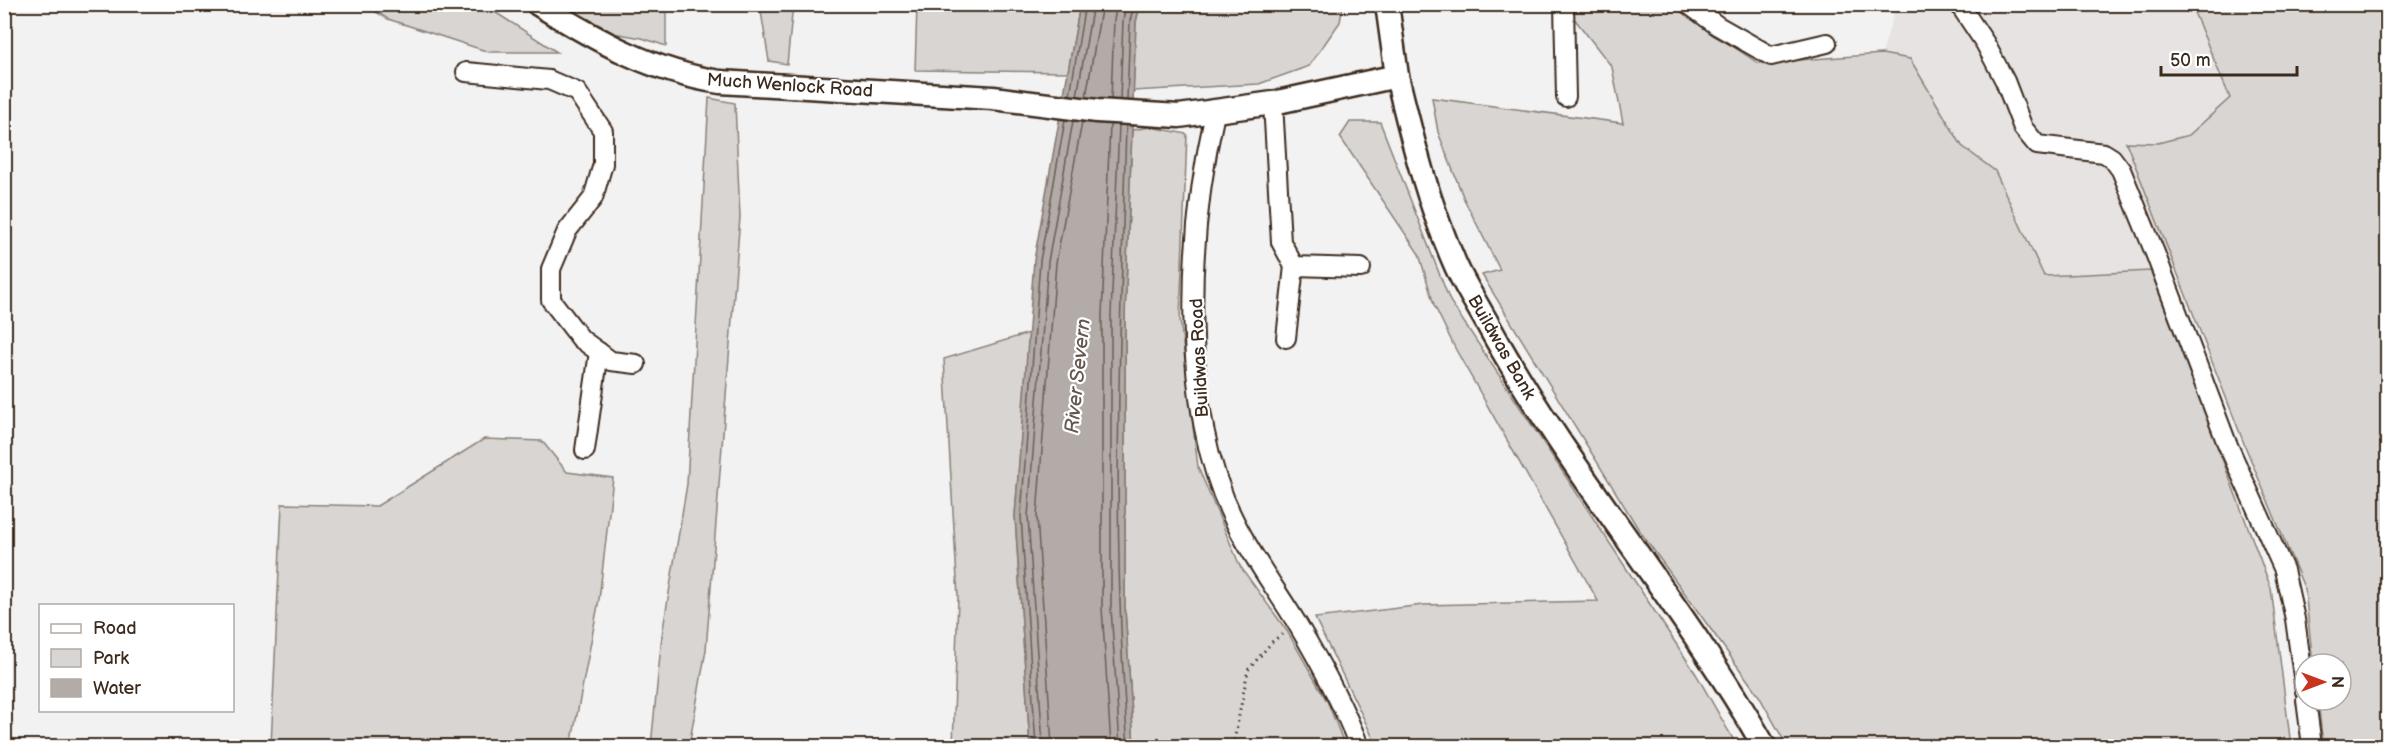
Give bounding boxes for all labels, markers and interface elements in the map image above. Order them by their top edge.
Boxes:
scale bar [2161,39,2298,77]
text: 50 m [2170,50,2211,71]
street label: Much Wenlock Road [706,69,874,102]
street label: Buildwas Bank [1463,291,1540,404]
street label: Buildwas Road [1186,298,1213,418]
water label: River Severn [1060,318,1096,435]
legend [39,604,234,712]
text: Road [93,618,137,639]
text: Park [93,648,129,669]
north arrow [2293,652,2353,712]
text: N [2327,676,2346,688]
text: Water [93,678,141,699]

